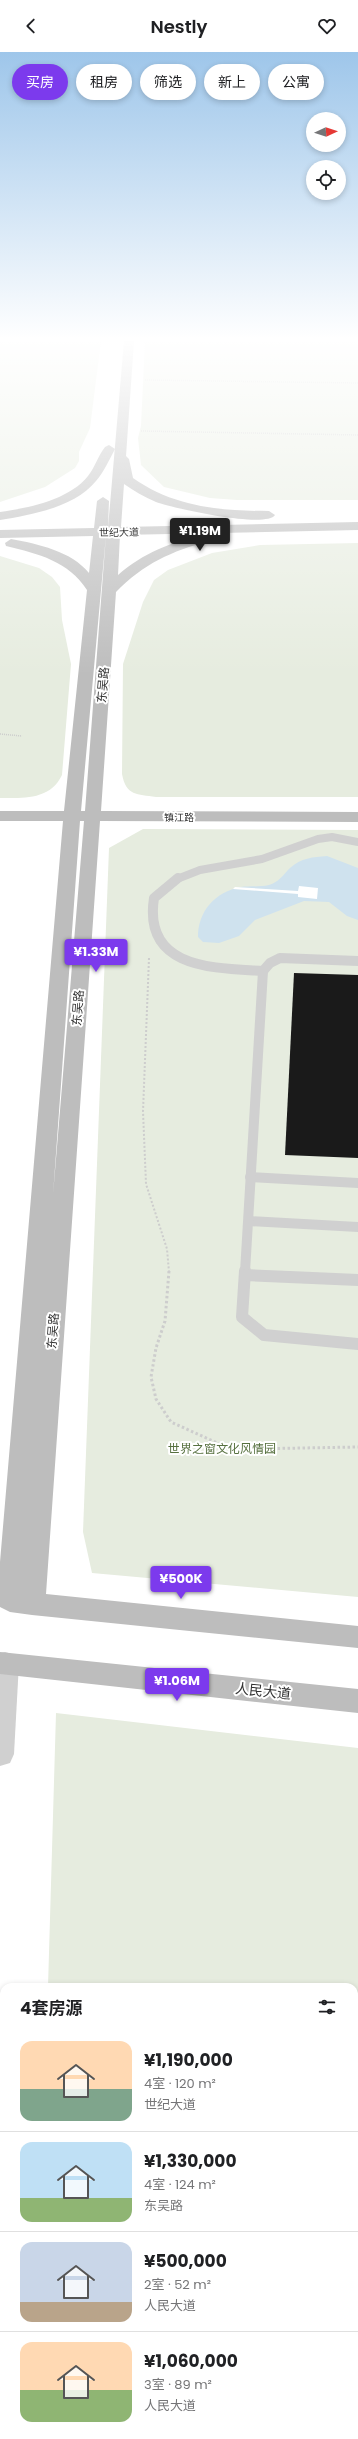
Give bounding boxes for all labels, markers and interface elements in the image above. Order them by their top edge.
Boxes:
text: Nestly [150,14,208,39]
icon: back [20,15,42,37]
icon: heart [316,15,338,37]
chip: 买房 [12,64,68,100]
chip: 租房 [76,64,132,100]
chip: 筛选 [140,64,196,100]
chip: 新上 [204,64,260,100]
chip: 公寓 [268,64,324,100]
north arrow [306,112,346,152]
map controls [306,112,346,200]
button: locate [306,160,346,200]
pin: ¥1.19M [167,518,233,552]
text: ¥1.19M [179,521,221,540]
street label: 世纪大道 [99,525,139,540]
street label: 东吴路 [92,666,113,704]
street label: 镇江路 [164,810,194,825]
pin: ¥1.33M [63,939,129,973]
text: ¥1.33M [74,942,118,961]
street label: 东吴路 [68,989,87,1027]
street label: 东吴路 [43,1312,62,1350]
park label: 世界之窗文化风情园 [168,1440,276,1457]
pin: ¥500K [153,1566,209,1600]
text: ¥500K [159,1569,203,1588]
pin: ¥1.06M [144,1668,210,1702]
text: ¥1.06M [154,1671,200,1690]
street label: 人民大道 [234,1678,292,1704]
text: 4套房源 [20,1996,83,2020]
icon: filters [316,1996,338,2018]
text: ¥1,190,000 [144,2048,233,2072]
icon: home [52,2057,100,2105]
text: 4室 · 120 m² [144,2074,216,2093]
text: 世纪大道 [144,2095,196,2114]
text: ¥1,330,000 [144,2149,236,2173]
icon: home [52,2158,100,2206]
text: 4室 · 124 m² [144,2175,216,2194]
text: 东吴路 [144,2196,183,2215]
text: ¥500,000 [144,2249,227,2273]
icon: home [52,2258,100,2306]
text: 2室 · 52 m² [144,2275,211,2294]
text: 人民大道 [144,2296,196,2315]
text: ¥1,060,000 [144,2349,238,2373]
icon: home [52,2358,100,2406]
text: 3室 · 89 m² [144,2375,212,2394]
text: 人民大道 [144,2396,196,2415]

